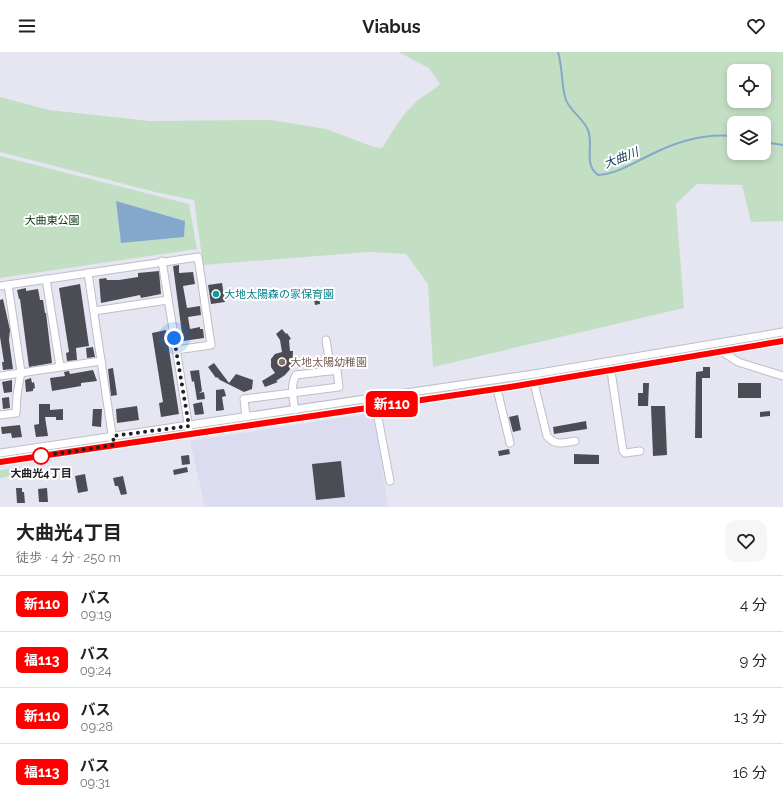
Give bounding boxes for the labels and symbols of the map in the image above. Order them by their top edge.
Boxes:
water label: 大曲川 [602,144,642,171]
park label: 大曲東公園 [25,214,80,227]
place label: 大地太陽森の家保育園 [224,288,334,301]
marker: 大地太陽森の家保育園 [211,289,221,299]
your location [164,328,184,348]
place label: 大地太陽幼稚園 [290,356,367,369]
marker: 大地太陽幼稚園 [277,357,287,367]
line badge: 新110 [364,391,420,417]
marker: 大曲光4丁目 [32,447,50,465]
place label: 大曲光4丁目 [10,467,72,480]

